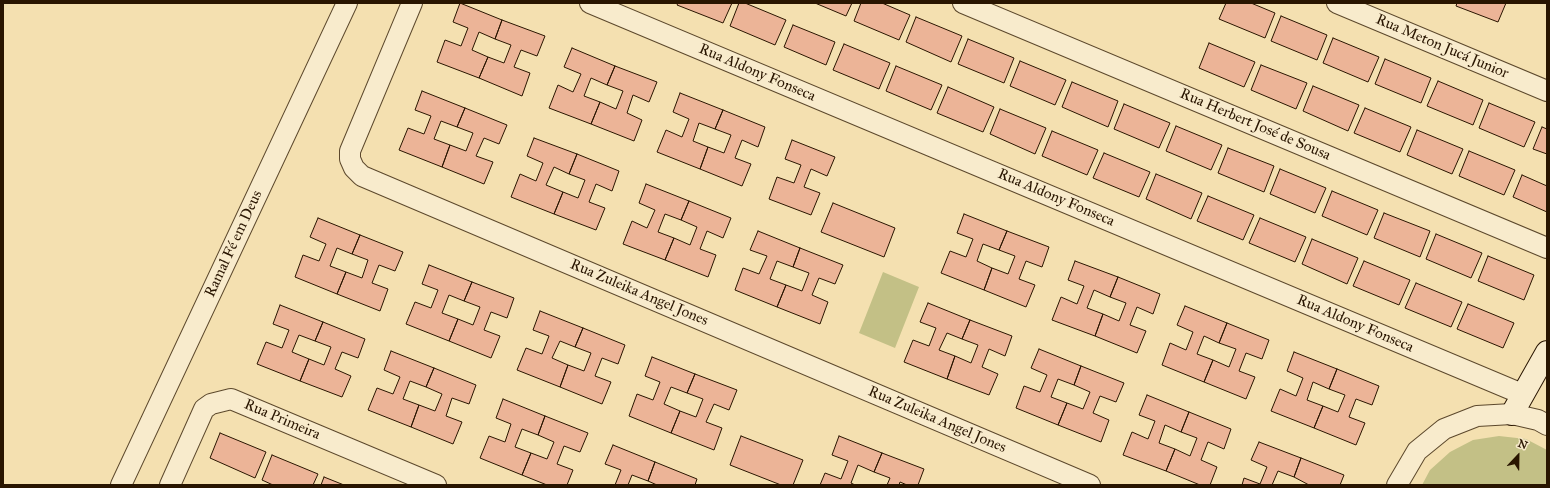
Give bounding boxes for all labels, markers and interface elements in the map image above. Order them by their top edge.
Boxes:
street label: Rua Meton Jucá Junior [1373,11,1511,83]
street label: Rua Aldony Fonseca [696,40,818,106]
street label: Rua Herbert José de Sousa [1177,85,1333,165]
street label: Rua Aldony Fonseca [995,165,1117,231]
street label: Ramal Fé em Deus [201,188,267,300]
street label: Rua Zuleika Angel Jones [567,256,711,330]
street label: Rua Aldony Fonseca [1294,291,1416,357]
street label: Rua Zuleika Angel Jones [865,383,1009,457]
street label: Rua Primeira [241,396,323,444]
north arrow [1498,436,1538,476]
text: N [1516,437,1529,452]

